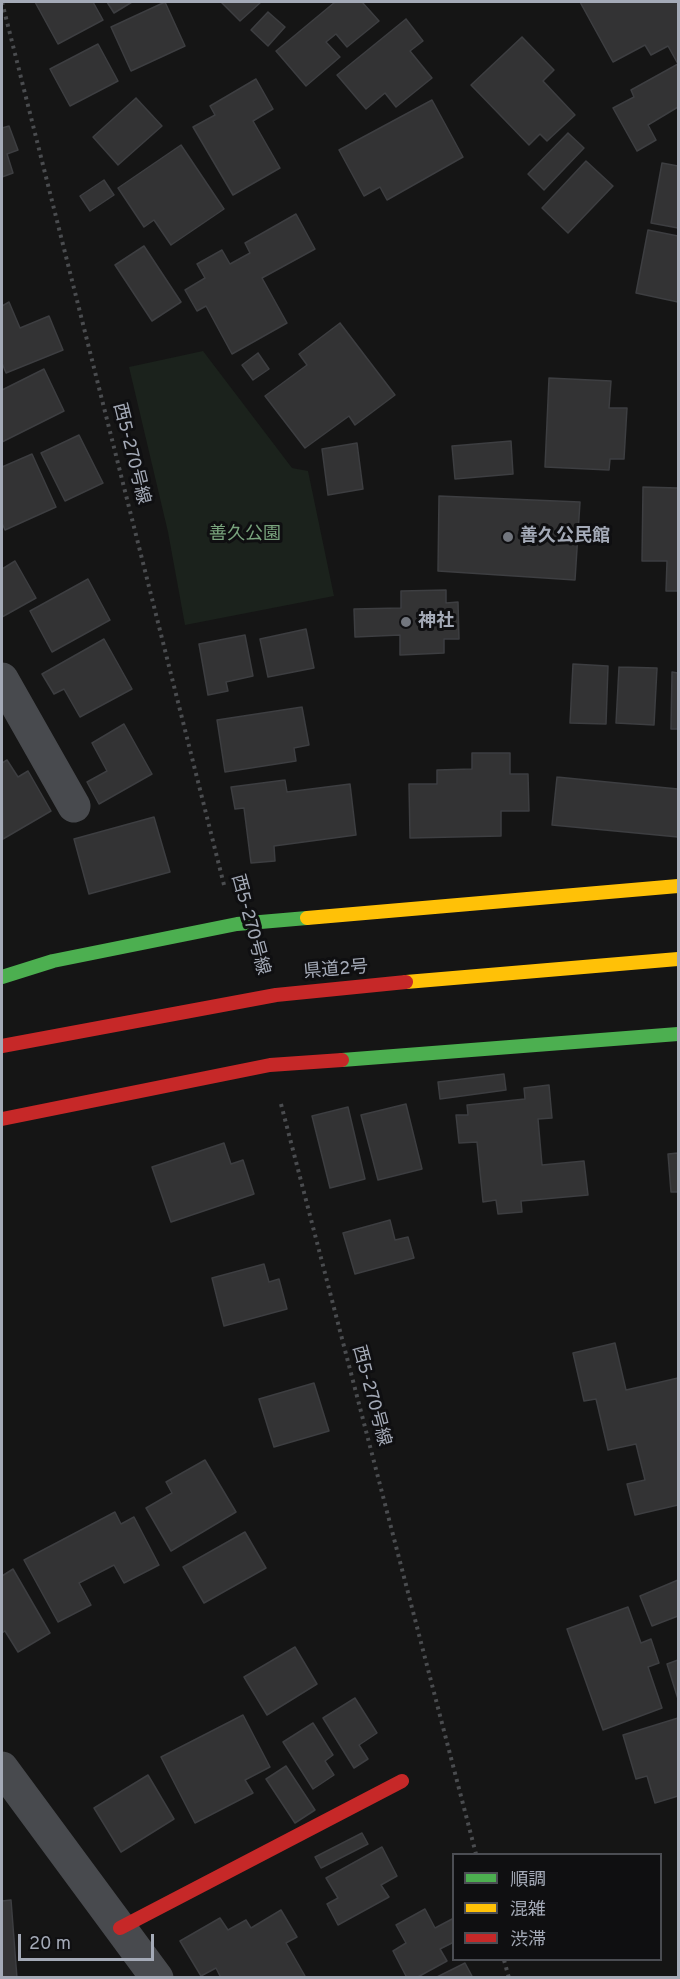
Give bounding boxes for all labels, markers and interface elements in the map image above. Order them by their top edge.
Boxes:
street label: 西5-270号線 [107,401,153,507]
park label: 善久公園 [209,524,281,546]
place label: 善久公民館 [520,526,610,548]
marker: 善久公民館 [501,530,515,544]
place label: 神社 [418,611,454,633]
marker: 神社 [399,615,413,629]
street label: 西5-270号線 [225,872,273,978]
street label: 県道2号 [303,957,369,985]
street label: 西5-270号線 [346,1343,394,1449]
legend [452,1853,662,1961]
text: 順調 [510,1869,546,1892]
text: 混雑 [510,1899,546,1922]
scale bar [21,1922,158,1960]
text: 渋滞 [510,1929,546,1952]
text: 20 m [29,1933,71,1956]

